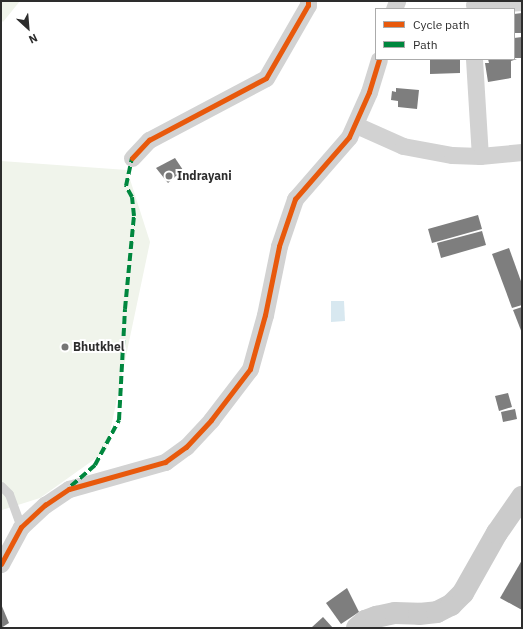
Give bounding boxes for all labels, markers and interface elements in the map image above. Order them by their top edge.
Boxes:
north arrow [8,8,48,48]
legend [375,8,515,60]
text: Cycle path [413,17,470,32]
text: N [27,31,40,47]
text: Path [413,37,438,52]
place label: Indrayani [177,169,232,183]
marker: Indrayani [164,171,174,181]
place label: Bhutkhel [73,340,124,354]
marker: Bhutkhel [60,342,70,352]

